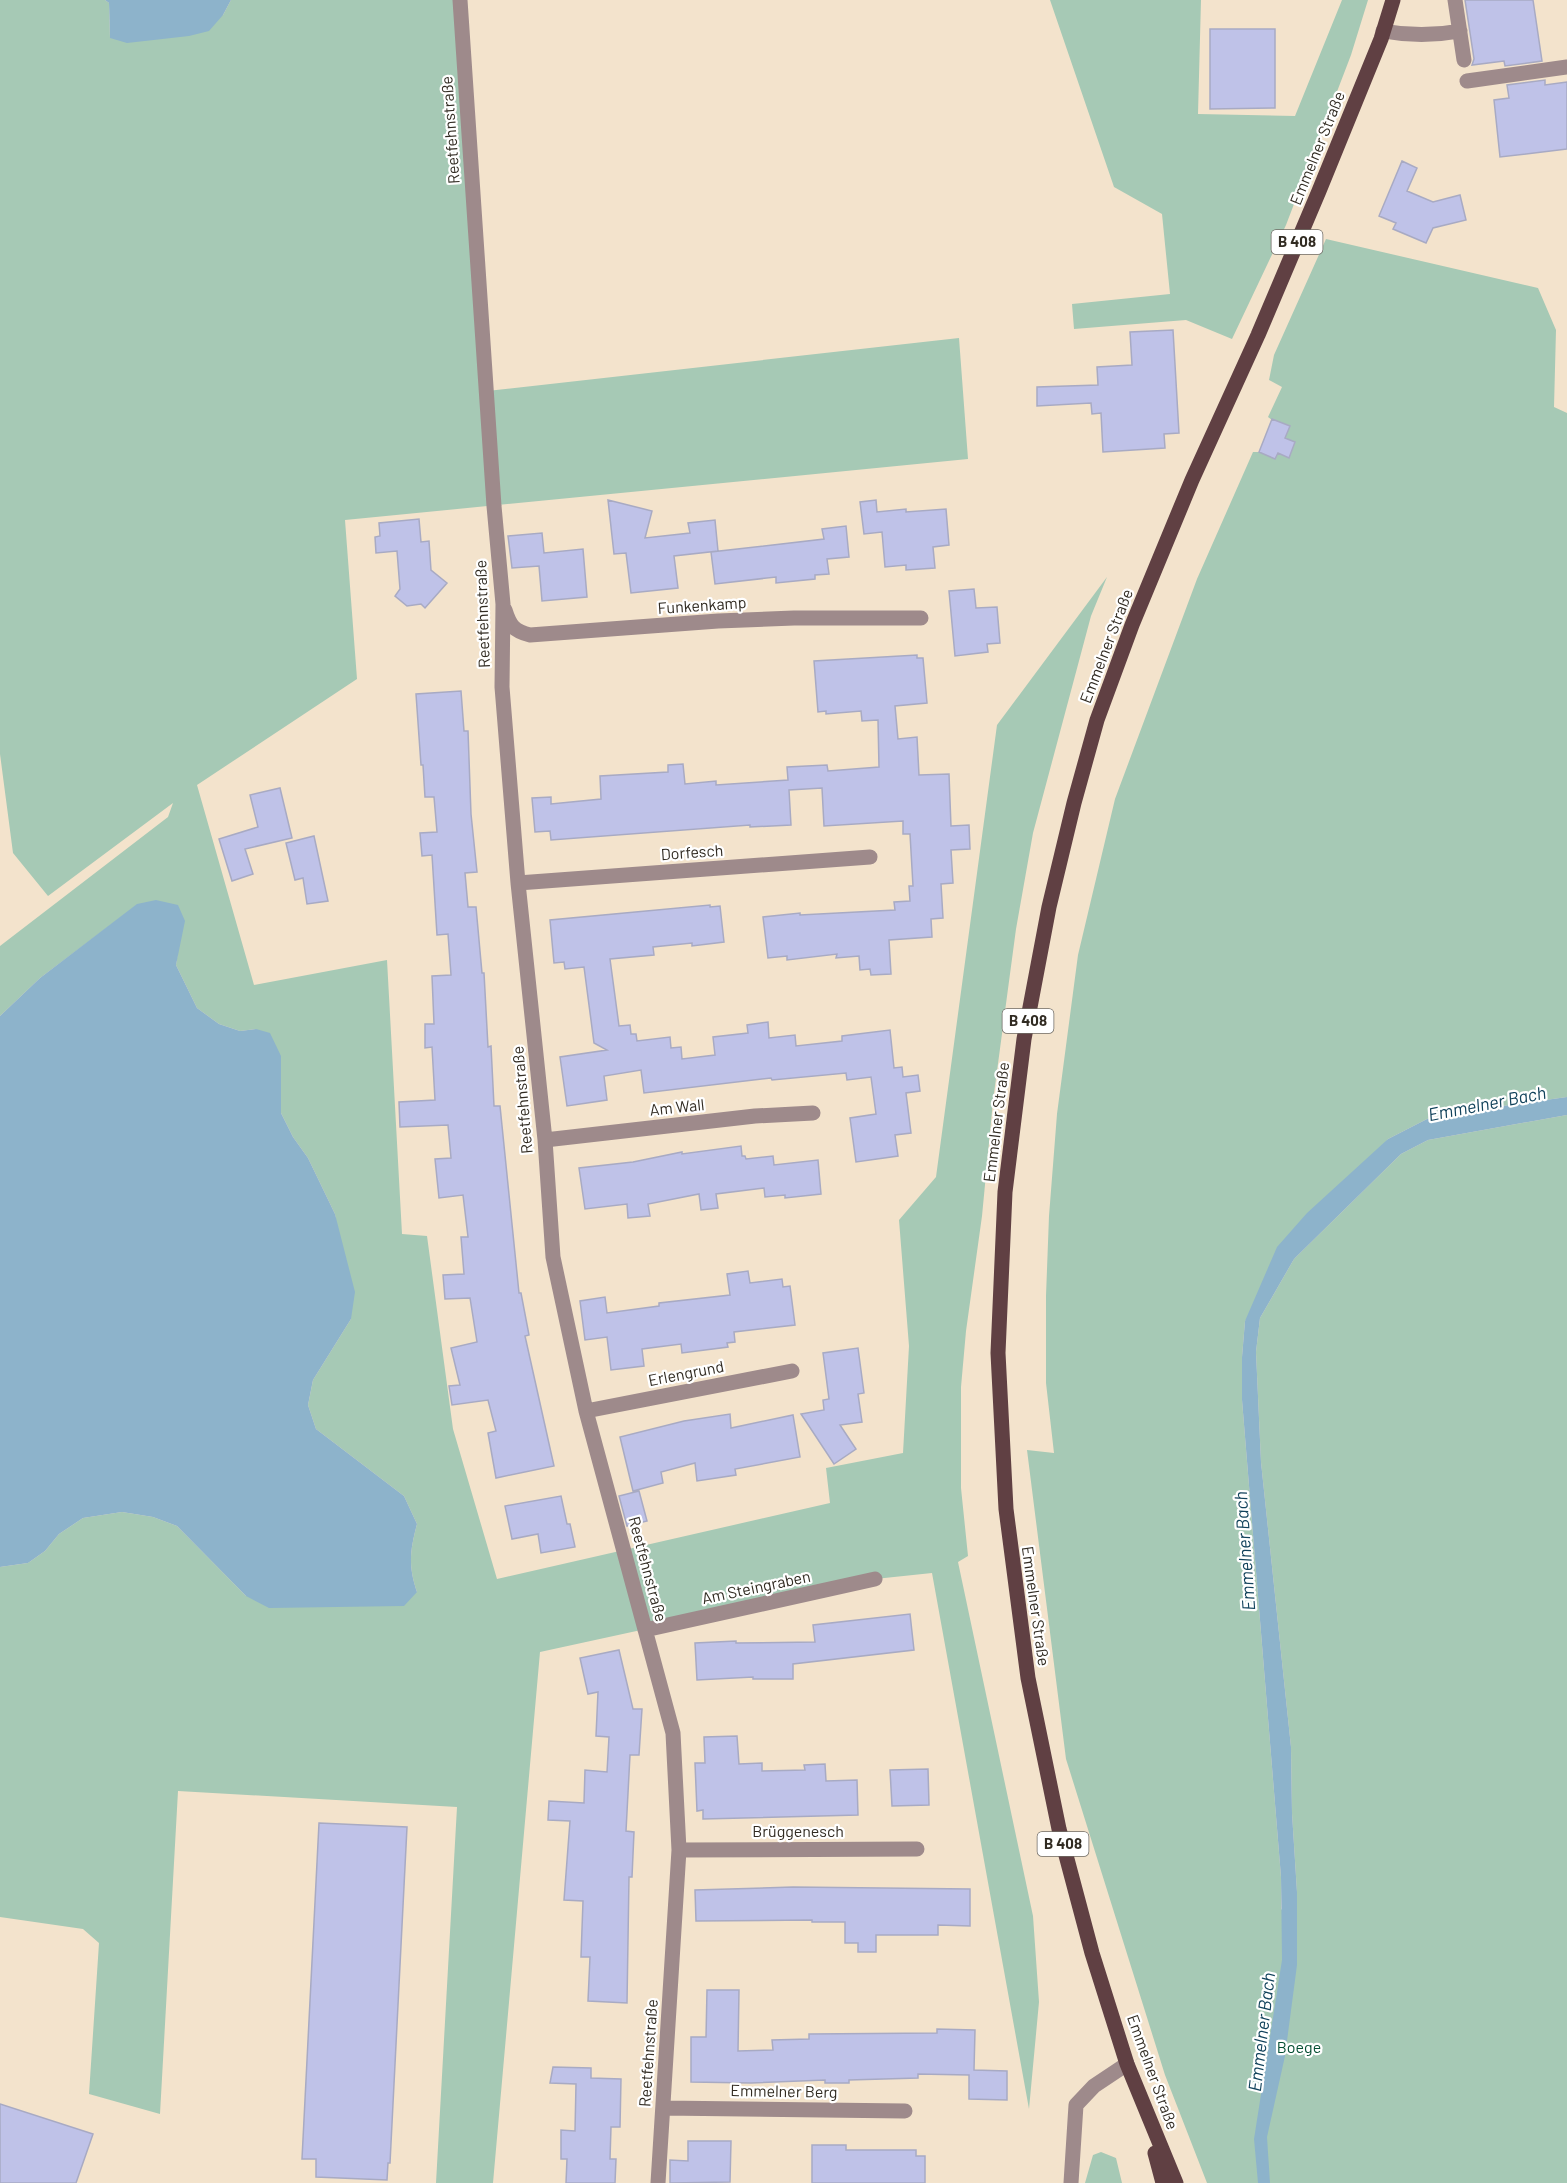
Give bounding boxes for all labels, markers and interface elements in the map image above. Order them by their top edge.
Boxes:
street label: Reetfehnstraße [436,75,463,185]
street label: Emmelner Straße [1285,88,1348,207]
road number: B 408 [1272,230,1322,254]
street label: Reetfehnstraße [470,560,493,668]
street label: Emmelner Straße [1075,586,1136,706]
street label: Funkenkamp [657,592,747,617]
street label: Dorfesch [660,840,724,863]
road number: B 408 [1002,1009,1054,1033]
street label: Reetfehnstraße [507,1045,536,1155]
street label: Emmelner Straße [979,1061,1012,1183]
water label: Emmelner Bach [1426,1081,1548,1125]
street label: Am Wall [649,1094,705,1119]
street label: Erlengrund [647,1356,725,1389]
water label: Emmelner Bach [1229,1491,1259,1612]
street label: Reetfehnstraße [625,1514,672,1624]
street label: Emmelner Straße [1019,1545,1054,1667]
street label: Am Steingraben [700,1566,812,1607]
street label: Brüggenesch [752,1821,844,1840]
road number: B 408 [1038,1832,1088,1856]
water label: Emmelner Bach [1243,1971,1279,2093]
street label: Reetfehnstraße [634,1998,661,2108]
street label: Emmelner Straße [1124,2012,1183,2132]
park label: Boege [1277,2037,1321,2056]
street label: Emmelner Berg [730,2080,838,2101]

